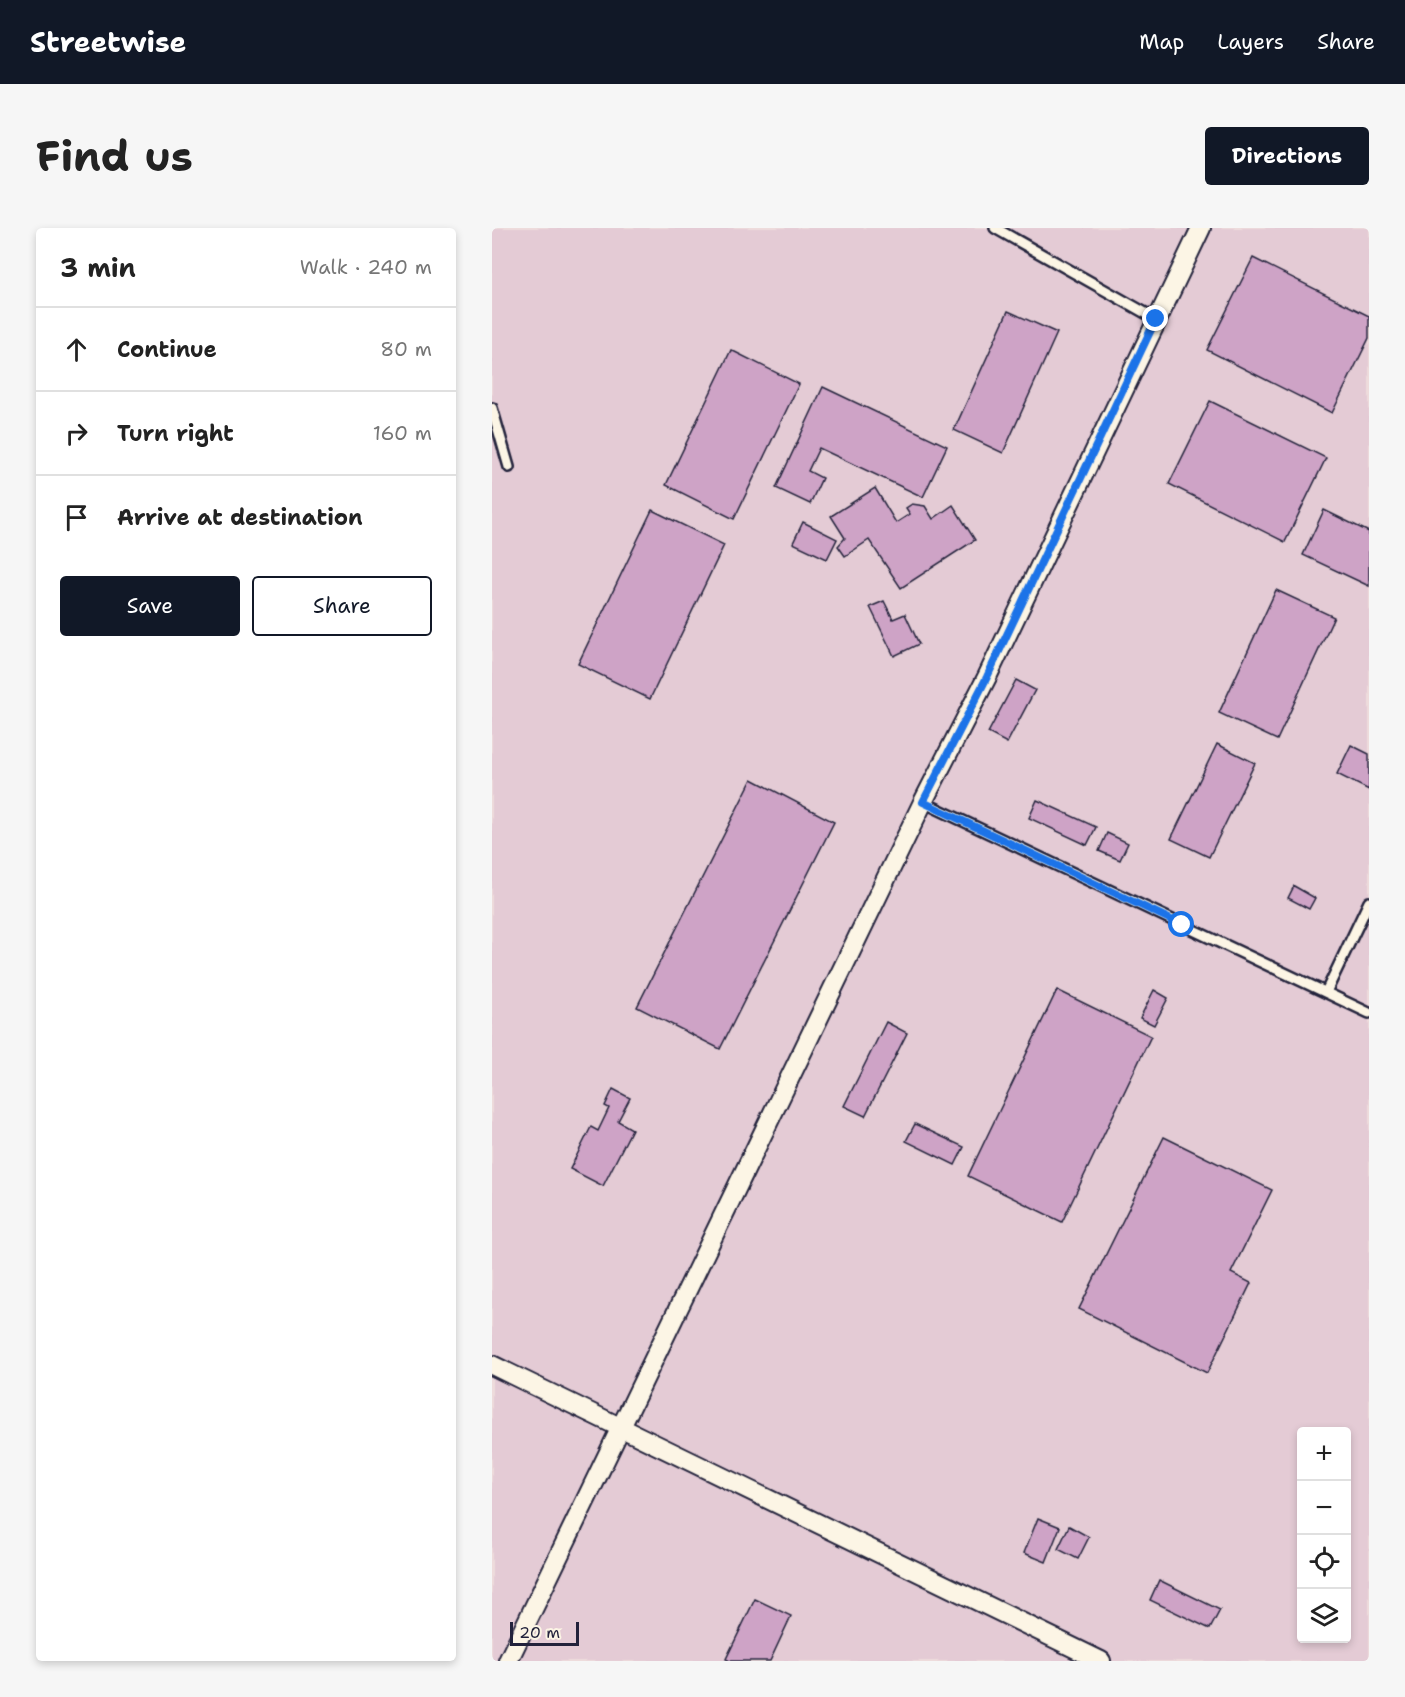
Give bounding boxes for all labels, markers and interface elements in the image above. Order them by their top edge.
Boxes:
text: Streetwise [30,23,186,61]
text: Map [1139,28,1184,56]
text: Layers [1217,28,1284,56]
text: Share [1317,28,1375,56]
button: Directions [1205,127,1369,185]
text: Find us [36,128,193,184]
text: 3 min [60,250,136,285]
text: Walk · 240 m [300,254,432,280]
route end [1142,305,1168,331]
icon: ahead [60,333,93,366]
text: Continue [117,335,217,364]
text: 80 m [380,336,432,362]
icon: right [60,417,93,450]
text: Turn right [117,419,234,448]
text: 160 m [373,420,432,446]
icon: arrive [60,501,93,534]
text: Arrive at destination [117,503,363,532]
button: Save [60,576,240,636]
button: Share [252,576,432,636]
route start [1168,911,1194,937]
map controls [1297,1427,1351,1643]
button: + [1297,1427,1351,1481]
button: − [1297,1481,1351,1535]
button: locate [1297,1535,1351,1589]
button: layers [1297,1589,1351,1643]
scale bar [510,1619,579,1646]
text: 20 m [519,1622,560,1643]

